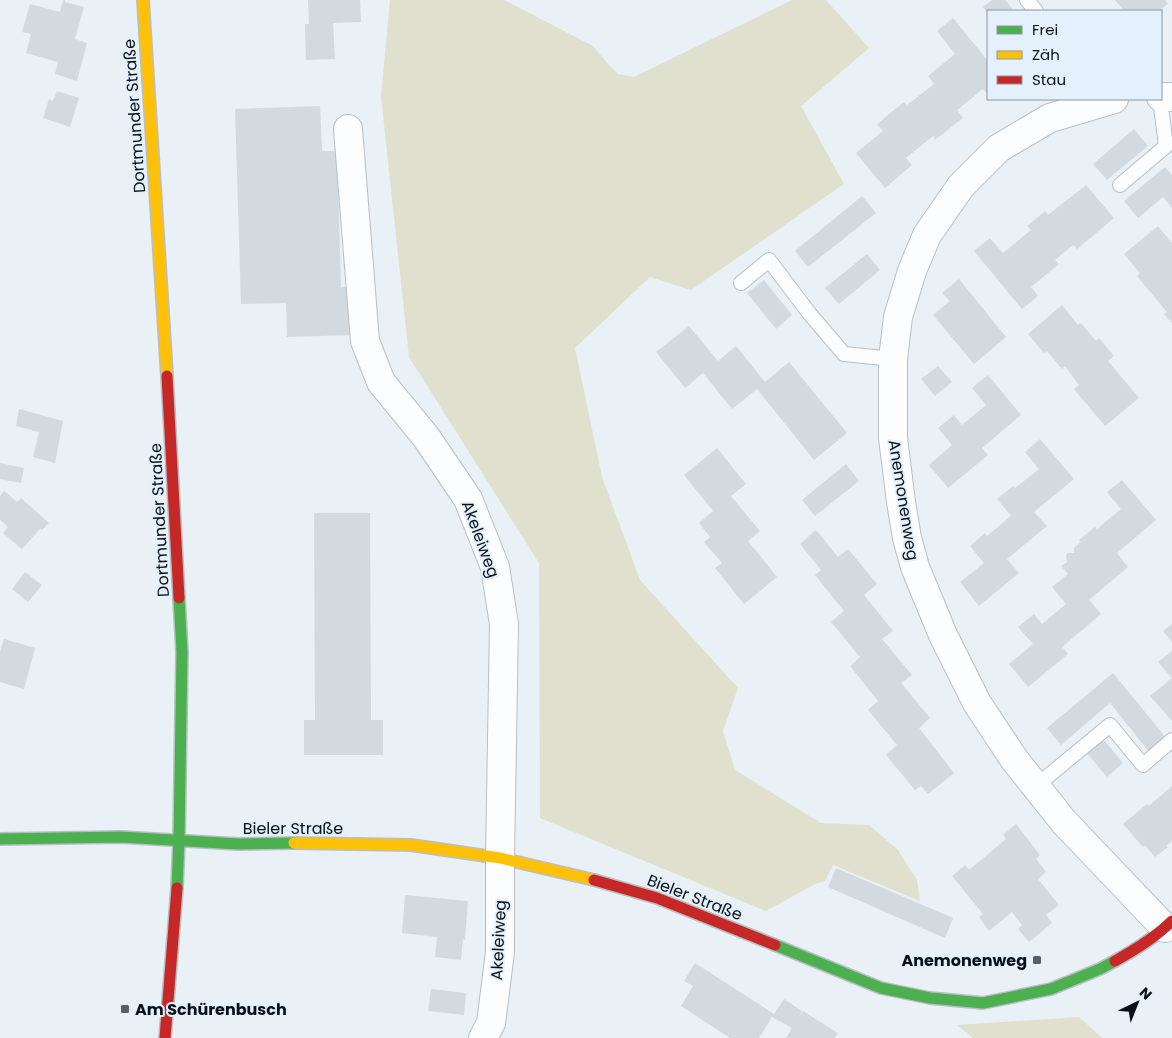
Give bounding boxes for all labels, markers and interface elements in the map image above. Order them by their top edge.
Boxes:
legend [987,10,1162,100]
text: Frei [1032,19,1058,40]
street label: Dortmunder Straße [118,38,151,194]
text: Zäh [1032,44,1060,65]
text: Stau [1032,69,1066,90]
street label: Anemonenweg [883,438,924,562]
street label: Dortmunder Straße [144,442,175,598]
street label: Akeleiweg [456,497,505,581]
street label: Bieler Straße [243,817,343,840]
street label: Bieler Straße [644,869,746,926]
street label: Akeleiweg [485,899,512,981]
place label: Anemonenweg [901,949,1027,972]
marker: Anemonenweg [1031,954,1043,966]
north arrow [1112,978,1162,1028]
text: N [1135,983,1157,1004]
place label: Am Schürenbusch [135,998,287,1021]
marker: Am Schürenbusch [119,1003,131,1015]

